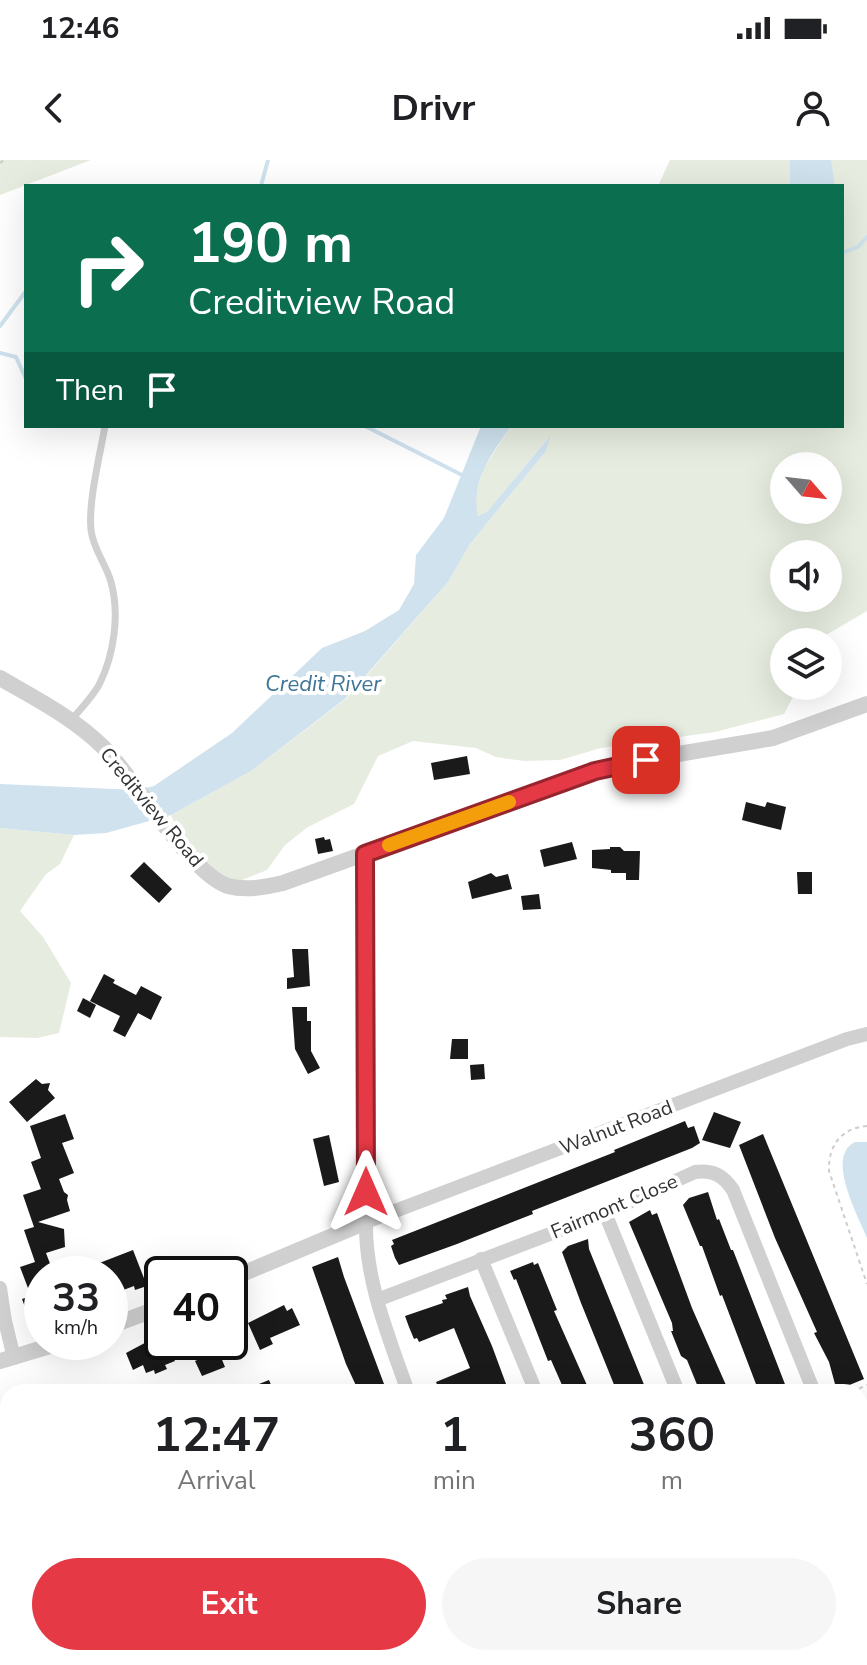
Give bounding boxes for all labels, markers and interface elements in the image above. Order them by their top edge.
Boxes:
text: 12:46 [40,8,119,49]
text: Drivr [392,84,475,133]
icon: back [32,86,76,130]
icon: person [791,86,835,130]
text: 190 m [188,205,353,282]
icon: right [56,216,160,320]
text: Creditview Road [188,278,455,327]
icon: arrive [140,368,184,412]
text: Then [56,370,124,411]
north arrow [770,452,842,524]
map controls [770,452,842,700]
button: sound [770,540,842,612]
button: layers [770,628,842,700]
water label: Credit River [265,669,382,699]
pin [612,726,680,794]
icon: arrive [624,738,668,782]
street label: Creditview Road [94,742,210,873]
street label: Walnut Road [556,1094,676,1161]
position arrow [324,1150,408,1234]
street label: Fairmont Close [547,1168,682,1245]
speed limit sign: 40 [144,1256,248,1360]
text: 33 [52,1271,100,1325]
text: km/h [54,1314,98,1341]
text: 12:47 [153,1402,280,1468]
text: 1 [440,1402,469,1468]
text: 360 [629,1402,715,1468]
text: Arrival [177,1463,256,1498]
text: min [433,1463,476,1498]
text: m [661,1463,683,1498]
button: Exit [32,1558,426,1650]
button: Share [442,1558,836,1650]

